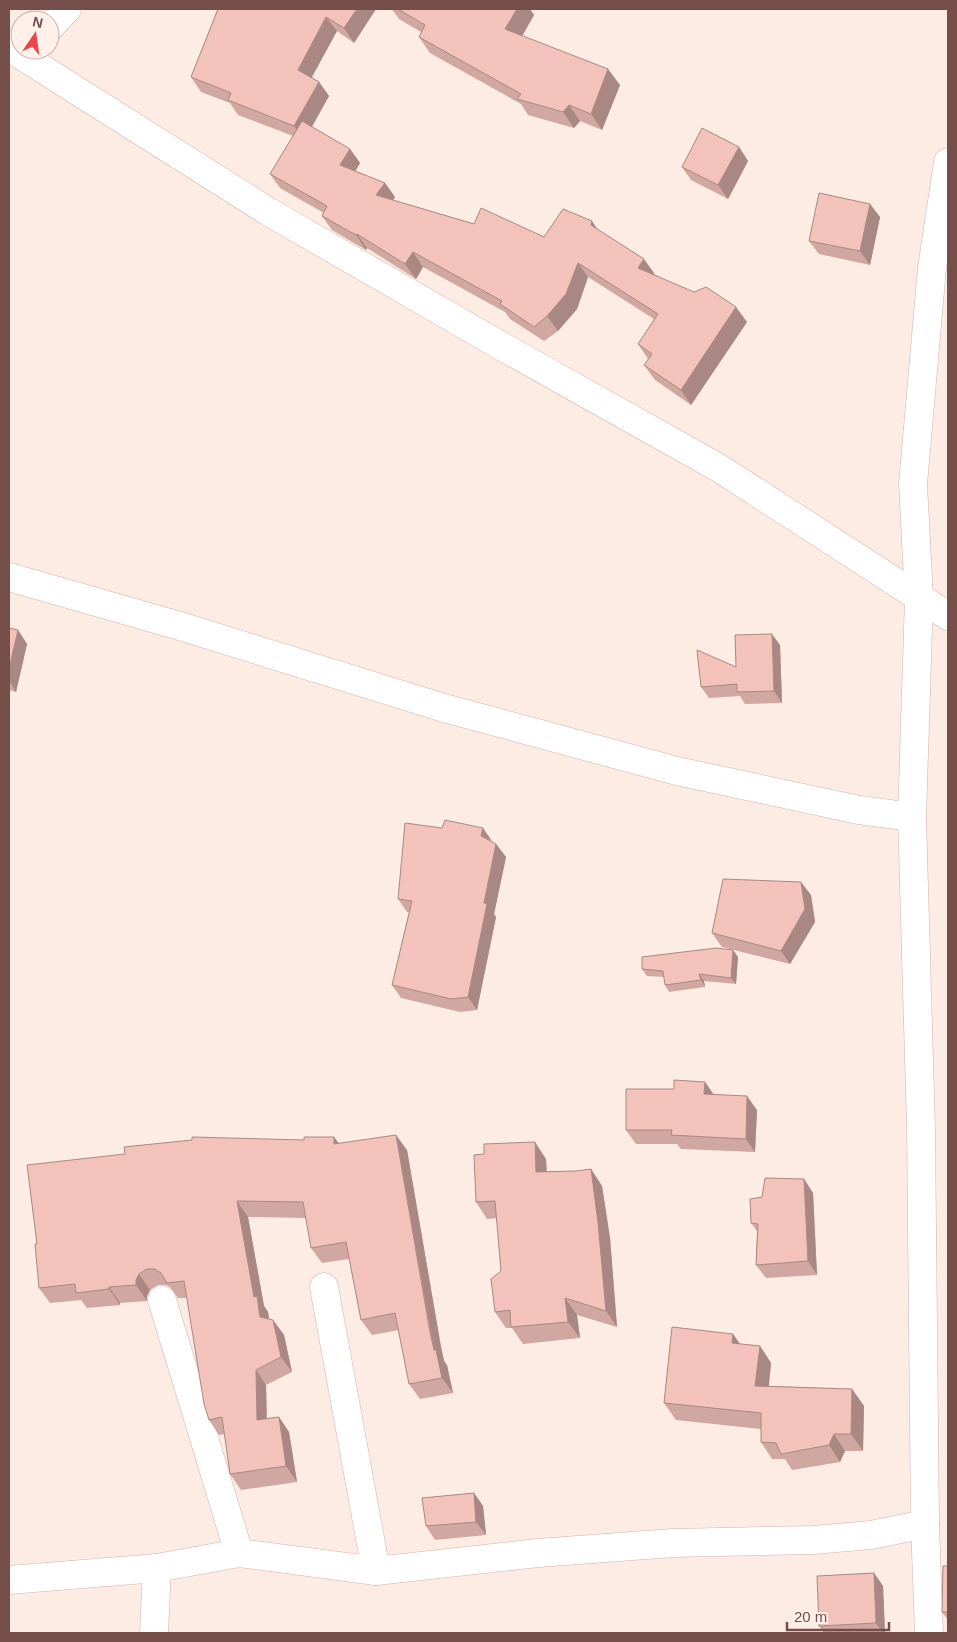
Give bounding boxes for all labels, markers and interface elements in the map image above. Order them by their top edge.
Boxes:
north arrow [10,10,60,60]
text: N [31,13,45,31]
scale bar [787,1600,890,1632]
text: 20 m [794,1608,827,1625]

